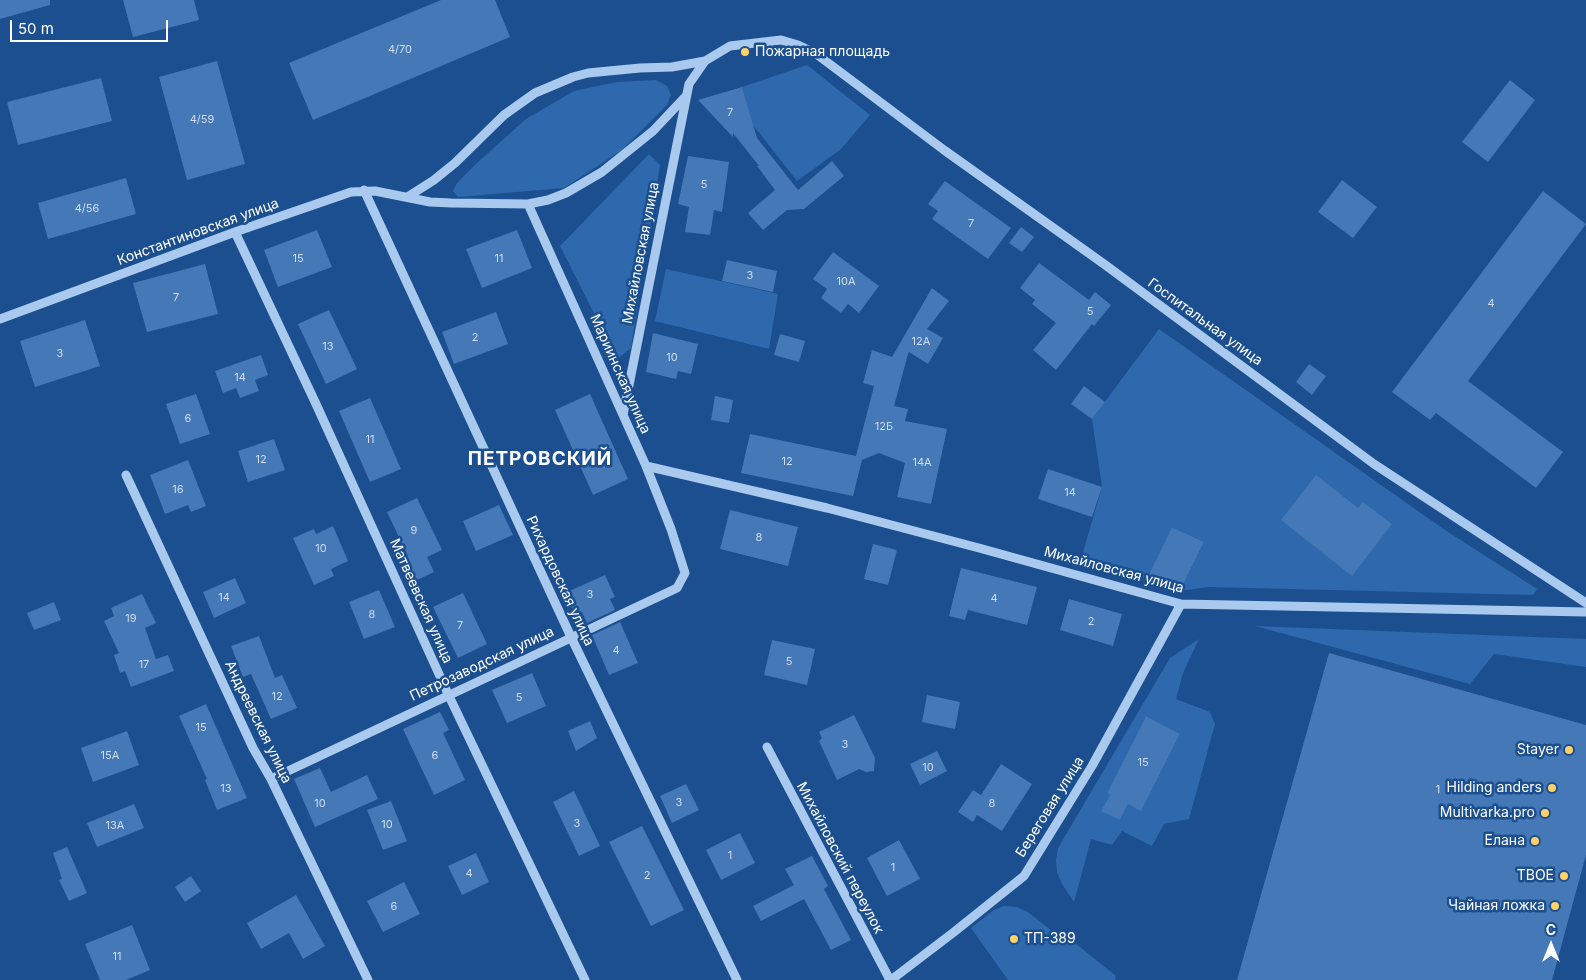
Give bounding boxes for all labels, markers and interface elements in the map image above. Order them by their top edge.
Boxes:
scale bar [12,10,170,42]
text: 50 m [18,19,54,38]
house number: 4/70 [388,43,412,57]
place label: Пожарная площадь [755,44,890,60]
marker: Пожарная площадь [739,46,751,58]
house number: 7 [727,106,733,120]
house number: 4/59 [190,113,214,127]
house number: 5 [701,178,707,192]
street label: Михайловская улица [619,181,663,325]
street label: Константиновская улица [115,195,281,269]
house number: 4/56 [75,202,99,216]
house number: 7 [968,217,974,231]
house number: 15 [292,252,304,266]
house number: 11 [495,252,503,266]
house number: 3 [747,269,753,283]
house number: 10А [836,275,856,289]
street label: Госпитальная улица [1144,275,1266,369]
house number: 7 [173,291,179,305]
house number: 4 [1487,297,1495,311]
house number: 5 [1087,305,1093,319]
street label: Мариинская улица [586,312,654,436]
house number: 2 [472,331,478,345]
house number: 12А [912,335,930,349]
house number: 13 [322,340,334,354]
house number: 3 [57,347,63,361]
house number: 10 [666,351,678,365]
house number: 14 [234,371,246,385]
house number: 6 [185,412,191,426]
house number: 12Б [875,420,893,434]
house number: 11 [366,433,374,447]
district label: ПЕТРОВСКИЙ [466,448,614,470]
house number: 12 [255,453,267,467]
house number: 12 [781,455,793,469]
house number: 14А [912,456,932,470]
house number: 16 [172,483,184,497]
house number: 14 [1064,486,1076,500]
street label: Рихардовская улица [523,513,597,649]
house number: 9 [411,524,417,538]
house number: 8 [756,531,762,545]
street label: Матвеевская улица [386,536,456,666]
house number: 10 [315,542,327,556]
street label: Михайловская улица [1042,543,1186,597]
house number: 3 [587,588,593,602]
house number: 14 [218,591,230,605]
house number: 4 [990,592,998,606]
house number: 8 [369,608,375,622]
house number: 19 [125,612,137,626]
house number: 2 [1088,615,1094,629]
house number: 7 [457,619,463,633]
street label: Петрозаводская улица [407,623,557,705]
house number: 4 [612,644,620,658]
house number: 5 [786,655,792,669]
house number: 17 [139,658,149,672]
street label: Андреевская улица [221,658,295,786]
house number: 12 [271,690,283,704]
house number: 5 [516,691,522,705]
house number: 15 [195,721,207,735]
house number: 3 [842,738,848,752]
place label: Stayer [1517,742,1559,758]
marker: Stayer [1563,744,1575,756]
house number: 15А [101,749,119,763]
house number: 6 [432,749,438,763]
street label: Береговая улица [1012,754,1088,860]
house number: 15 [1137,756,1149,770]
house number: 10 [922,761,934,775]
street label: Михайловский переулок [793,779,887,937]
place label: Hilding anders [1447,780,1542,796]
house number: 13 [220,782,232,796]
marker: Hilding anders [1546,782,1558,794]
house number: 1 [1436,783,1440,797]
house number: 3 [676,796,682,810]
house number: 10 [314,797,326,811]
house number: 8 [989,797,995,811]
place label: Multivarka.pro [1440,805,1535,821]
marker: Multivarka.pro [1539,807,1551,819]
house number: 3 [574,817,580,831]
house number: 10 [381,818,393,832]
house number: 13А [106,819,124,833]
place label: Елана [1485,833,1525,849]
marker: Елана [1529,835,1541,847]
house number: 1 [728,849,732,863]
house number: 1 [891,861,895,875]
house number: 4 [465,867,473,881]
place label: ТВОЕ [1517,868,1554,884]
house number: 2 [644,869,650,883]
marker: ТВОЕ [1558,870,1570,882]
place label: Чайная ложка [1448,898,1545,914]
house number: 6 [391,900,397,914]
marker: Чайная ложка [1549,900,1561,912]
north arrow [1526,920,1576,970]
text: С [1546,921,1556,938]
place label: ТП-389 [1024,931,1076,947]
marker: ТП-389 [1008,933,1020,945]
house number: 11 [113,950,121,964]

